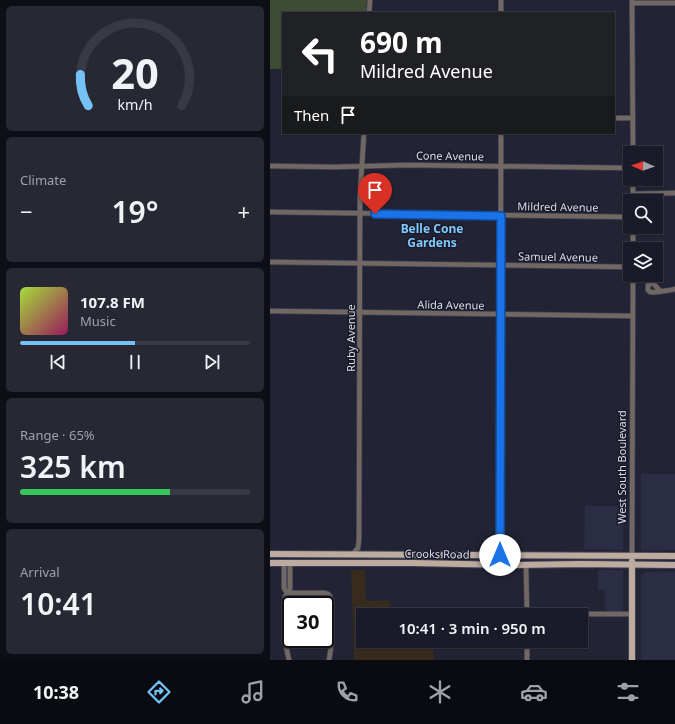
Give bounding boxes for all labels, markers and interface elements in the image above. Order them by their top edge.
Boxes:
text: 690 m [360,23,443,61]
icon: left [294,28,346,80]
text: 20 [111,45,159,101]
text: Mildred Avenue [360,59,493,83]
text: km/h [117,95,153,114]
icon: arrive [337,104,359,126]
text: Then [294,105,329,125]
north arrow [623,146,663,186]
map controls [623,146,663,282]
street label: Cone Avenue [416,147,484,164]
text: Climate [20,171,66,189]
pin [358,173,392,214]
icon: arrive [364,179,386,201]
text: 19° [111,191,159,232]
button: search [623,194,663,234]
text: − [20,196,33,226]
text: + [237,196,250,226]
street label: Mildred Avenue [517,198,599,215]
district label: Belle Cone Gardens [401,220,463,251]
button: layers [623,242,663,282]
street label: Samuel Avenue [518,248,598,265]
text: 107.8 FM [80,292,145,312]
street label: Alida Avenue [417,296,485,313]
street label: Ruby Avenue [343,304,358,372]
text: Music [80,312,116,330]
icon: previous [47,351,69,373]
icon: pause [124,351,146,373]
icon: next [201,351,223,373]
street label: West South Boulevard [614,410,629,524]
text: Range · 65% [20,426,95,444]
text: 325 km [20,446,126,487]
position arrow [479,534,521,576]
street label: Crooks Road [404,545,470,562]
text: Arrival [20,563,60,581]
text: 10:41 [20,583,97,624]
speed limit sign: 30 [282,596,334,648]
text: 10:41 · 3 min · 950 m [398,618,546,638]
icon: directions [145,678,173,706]
icon: music [239,678,267,706]
icon: phone [333,678,361,706]
icon: climate [426,678,454,706]
icon: car [520,678,548,706]
icon: filters [614,678,642,706]
text: 10:38 [33,680,79,704]

